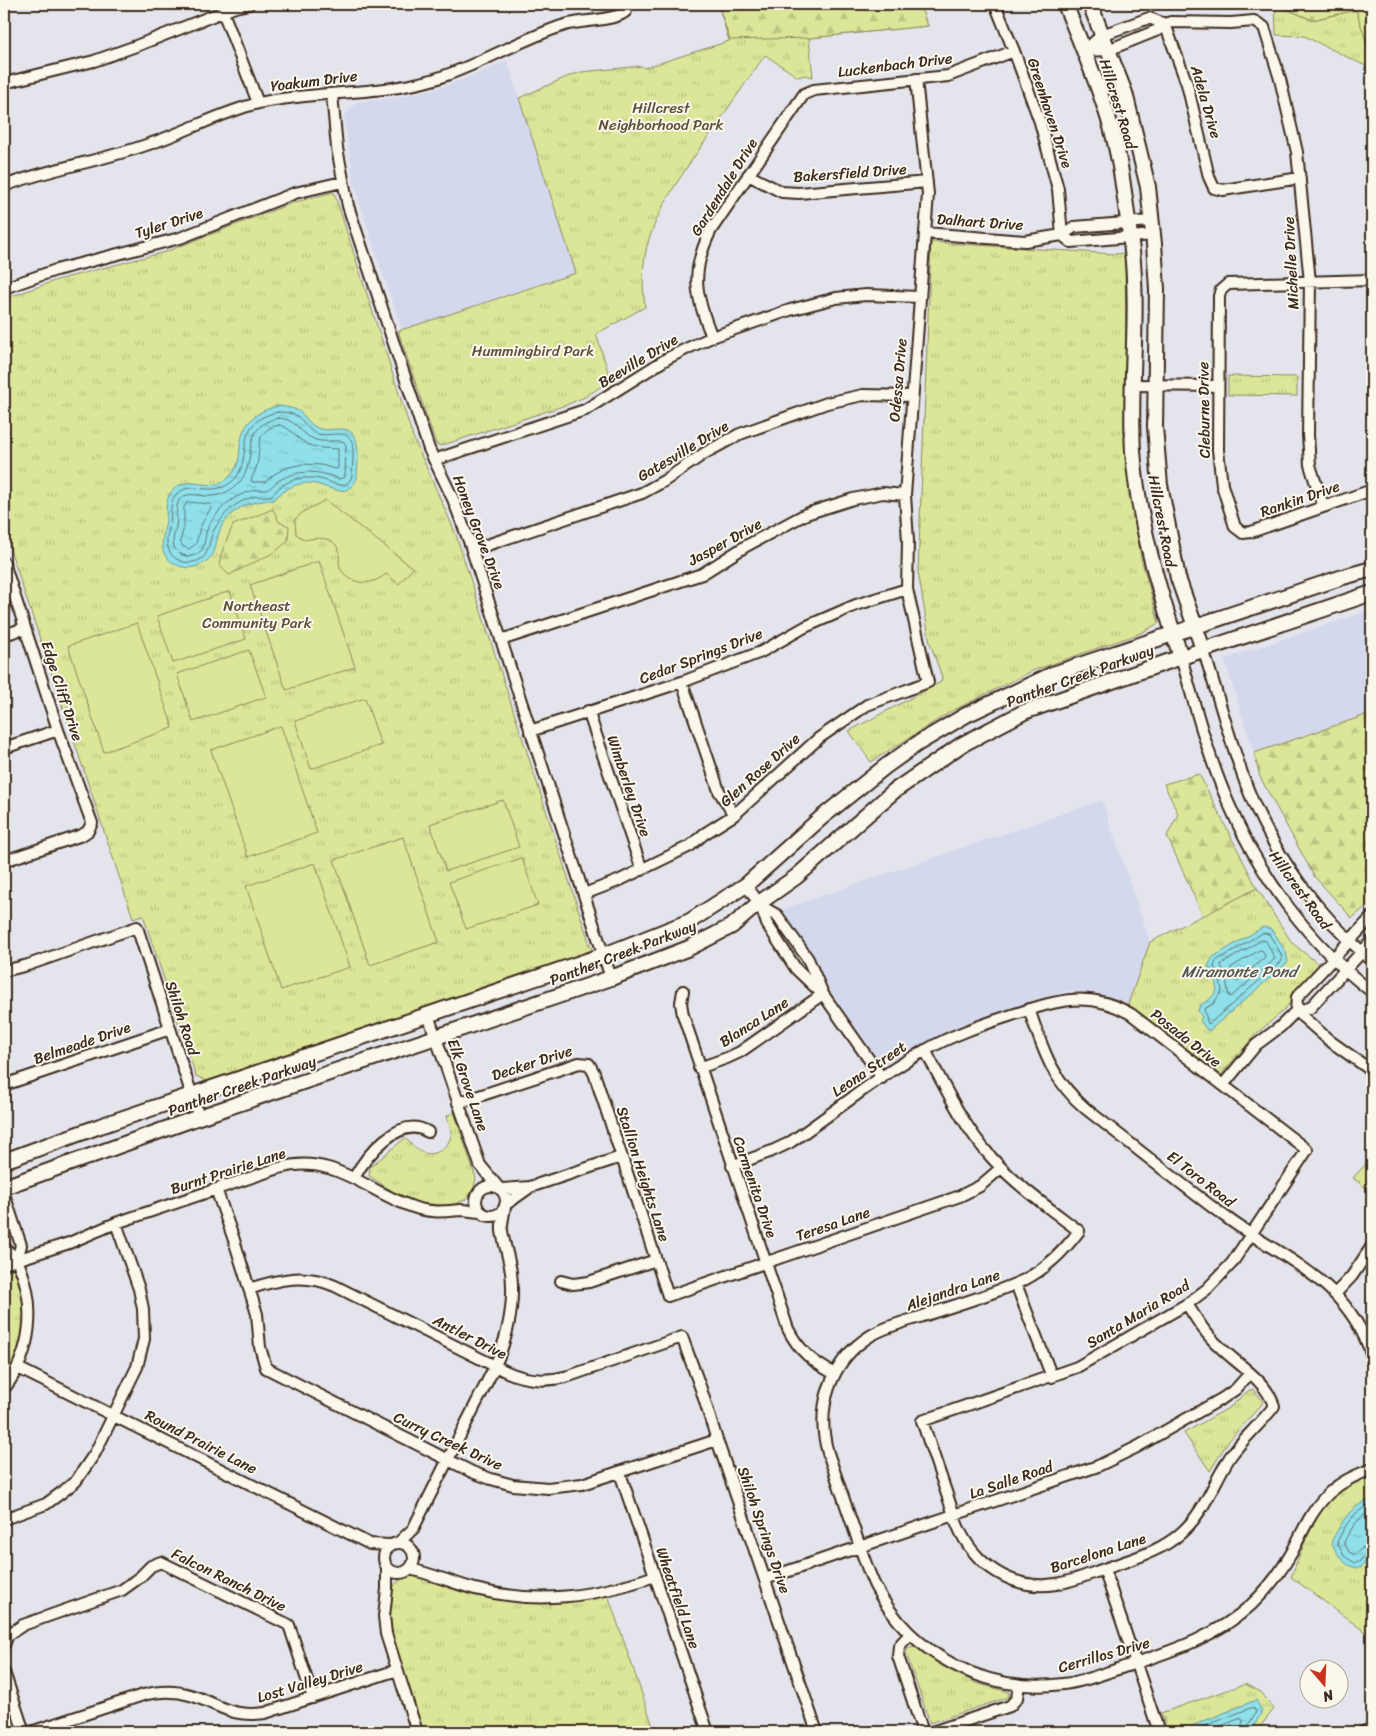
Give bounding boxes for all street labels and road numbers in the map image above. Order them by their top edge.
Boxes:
street label: Luckenbach Drive [836,45,954,85]
street label: Greenhaven Drive [1020,55,1080,171]
street label: Hillcrest Road [1092,56,1144,154]
street label: Adela Drive [1183,61,1229,142]
street label: Yoakum Drive [269,63,359,99]
street label: Gardendale Drive [683,133,765,241]
street label: Bakersfield Drive [793,156,908,190]
street label: Tyler Drive [132,200,206,246]
street label: Dalhart Drive [936,206,1024,238]
street label: Michelle Drive [1276,216,1306,310]
street label: Beeville Drive [593,327,683,395]
street label: Odessa Drive [881,337,915,423]
street label: Cleburne Drive [1190,361,1218,459]
street label: Gatesville Drive [632,413,734,489]
street label: Honey Grove Drive [445,471,513,593]
street label: Hillcrest Road [1140,473,1184,570]
street label: Rankin Drive [1257,473,1344,525]
street label: Jasper Drive [682,511,767,574]
street label: Cedar Springs Drive [635,620,767,692]
street label: Edge Cliff Drive [34,637,91,745]
street label: Panther Creek Parkway [1003,637,1158,715]
street label: Glen Rose Drive [714,726,807,814]
street label: Wimberley Drive [599,732,659,841]
street label: Hillcrest Road [1262,845,1339,936]
street label: Panther Creek Parkway [546,913,700,993]
street label: Shiloh Road [158,977,207,1060]
street label: Blanca Lane [714,990,794,1054]
street label: Posada Drive [1145,1002,1227,1074]
street label: Belmeade Drive [30,1014,134,1072]
street label: Leona Street [826,1034,912,1104]
street label: Elk Grove Lane [440,1035,496,1135]
street label: Decker Drive [488,1038,576,1088]
street label: Panther Creek Parkway [164,1048,320,1124]
street label: Stallion Heights Lane [609,1103,677,1245]
street label: Carmenita Drive [725,1133,785,1241]
street label: Burnt Prairie Lane [167,1140,289,1202]
street label: El Toro Road [1161,1144,1242,1215]
street label: Teresa Lane [792,1199,874,1249]
street label: Alejandra Lane [901,1262,1004,1319]
street label: Santa Maria Road [1081,1272,1196,1355]
street label: Antler Drive [428,1307,512,1367]
street label: Round Prairie Lane [140,1403,262,1482]
street label: Curry Creek Drive [389,1404,507,1478]
street label: La Salle Road [966,1453,1057,1506]
street label: Shiloh Springs Drive [730,1463,798,1597]
street label: Barcelona Lane [1047,1525,1149,1581]
street label: Falcon Ranch Drive [167,1541,291,1619]
street label: Wheatfield Lane [648,1544,708,1653]
street label: Cerrillos Drive [1055,1629,1153,1680]
street label: Lost Valley Drive [254,1653,367,1710]

